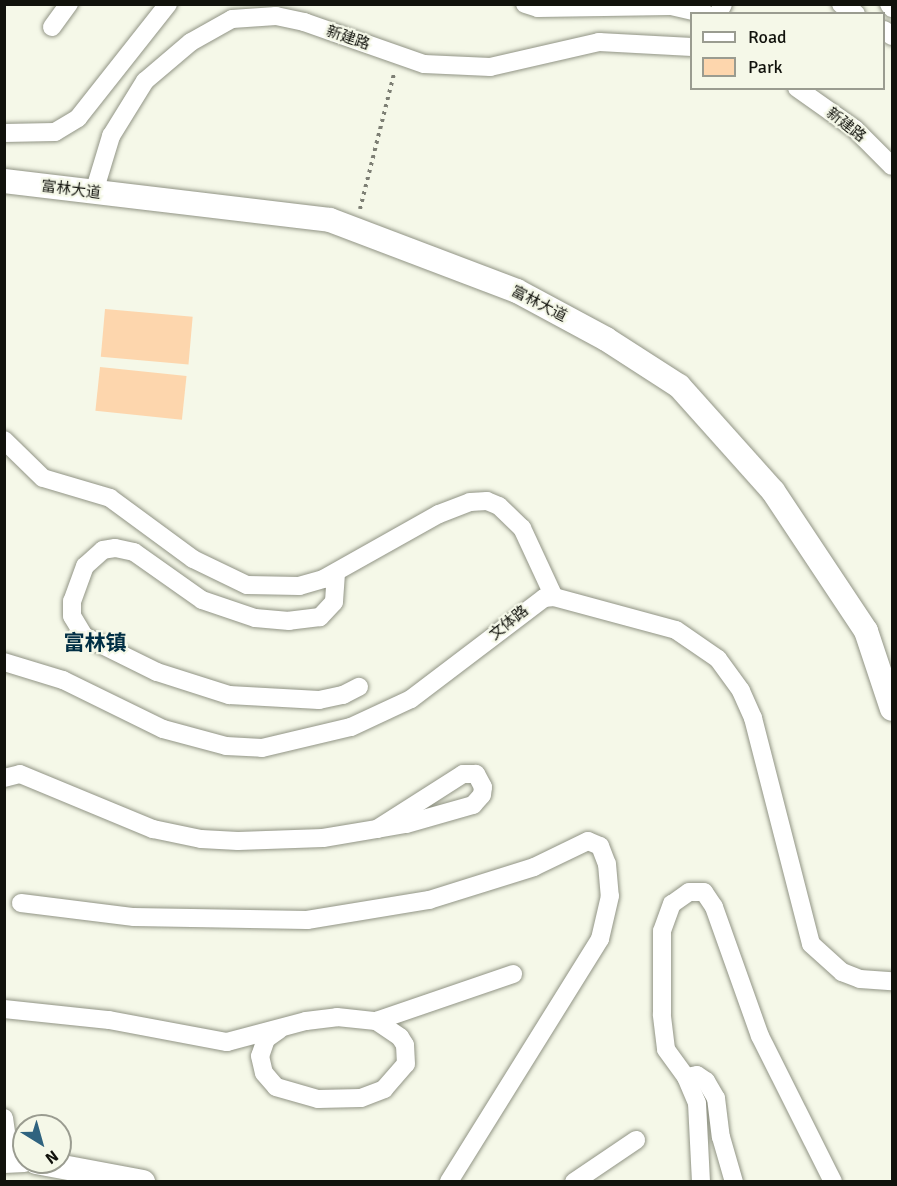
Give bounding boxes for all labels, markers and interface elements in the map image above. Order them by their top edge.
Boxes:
legend [690,12,885,90]
street label: 新建路 [324,22,372,54]
text: Road [748,26,787,48]
text: Park [748,56,783,78]
street label: 新建路 [823,104,869,146]
street label: 富林大道 [40,177,102,203]
street label: 富林大道 [508,282,570,326]
street label: 文体路 [486,602,532,644]
district label: 富林镇 [64,630,126,656]
north arrow [12,1114,72,1174]
text: N [41,1145,62,1168]

